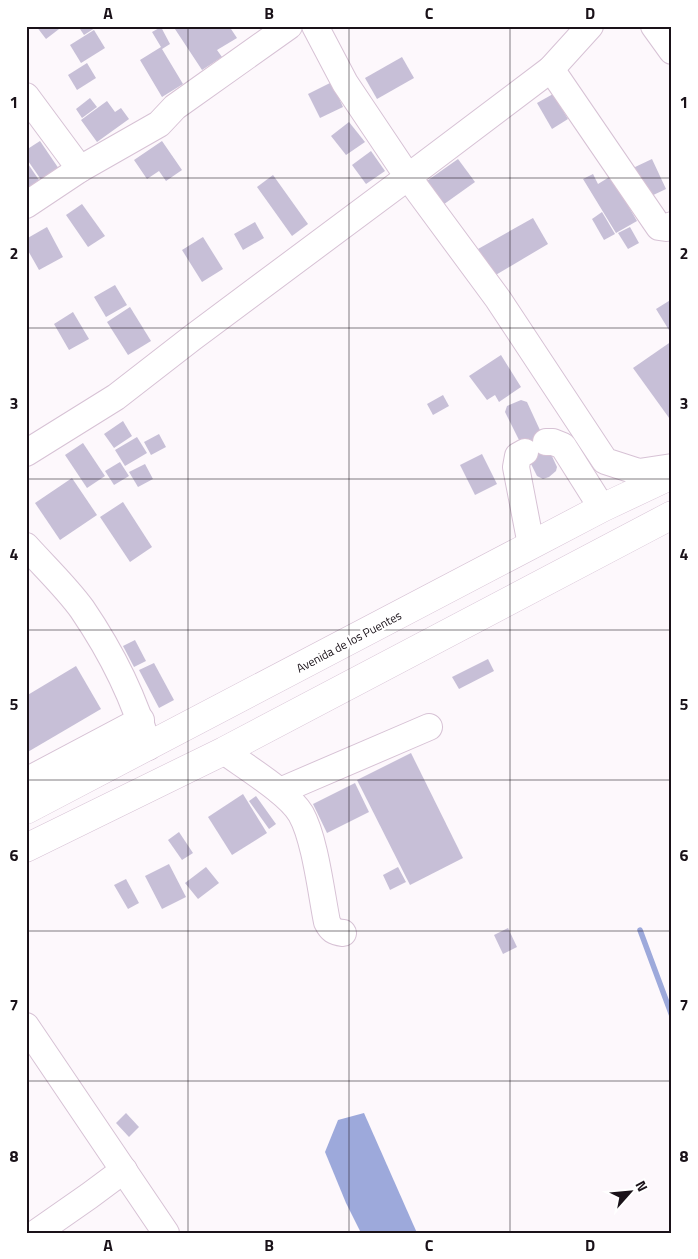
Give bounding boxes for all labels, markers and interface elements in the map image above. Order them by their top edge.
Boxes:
text: A [103,1,113,25]
text: B [264,1,274,25]
text: C [425,1,434,25]
text: D [585,1,595,25]
text: 1 [10,90,18,114]
text: 1 [680,90,688,114]
text: 2 [10,241,18,265]
text: 2 [680,241,688,265]
text: 3 [10,391,18,415]
text: 3 [680,391,688,415]
text: 4 [10,542,19,566]
text: 4 [680,542,689,566]
street label: Avenida de los Puentes [293,606,405,677]
text: 5 [10,692,19,716]
text: 5 [680,692,689,716]
text: 6 [10,843,19,867]
text: 6 [680,843,689,867]
text: 7 [10,993,18,1017]
text: 7 [680,993,688,1017]
text: 8 [10,1144,19,1168]
text: 8 [680,1144,689,1168]
north arrow [606,1166,656,1216]
text: N [630,1177,654,1195]
text: A [103,1233,113,1257]
text: B [264,1233,274,1257]
text: C [425,1233,434,1257]
text: D [585,1233,595,1257]

